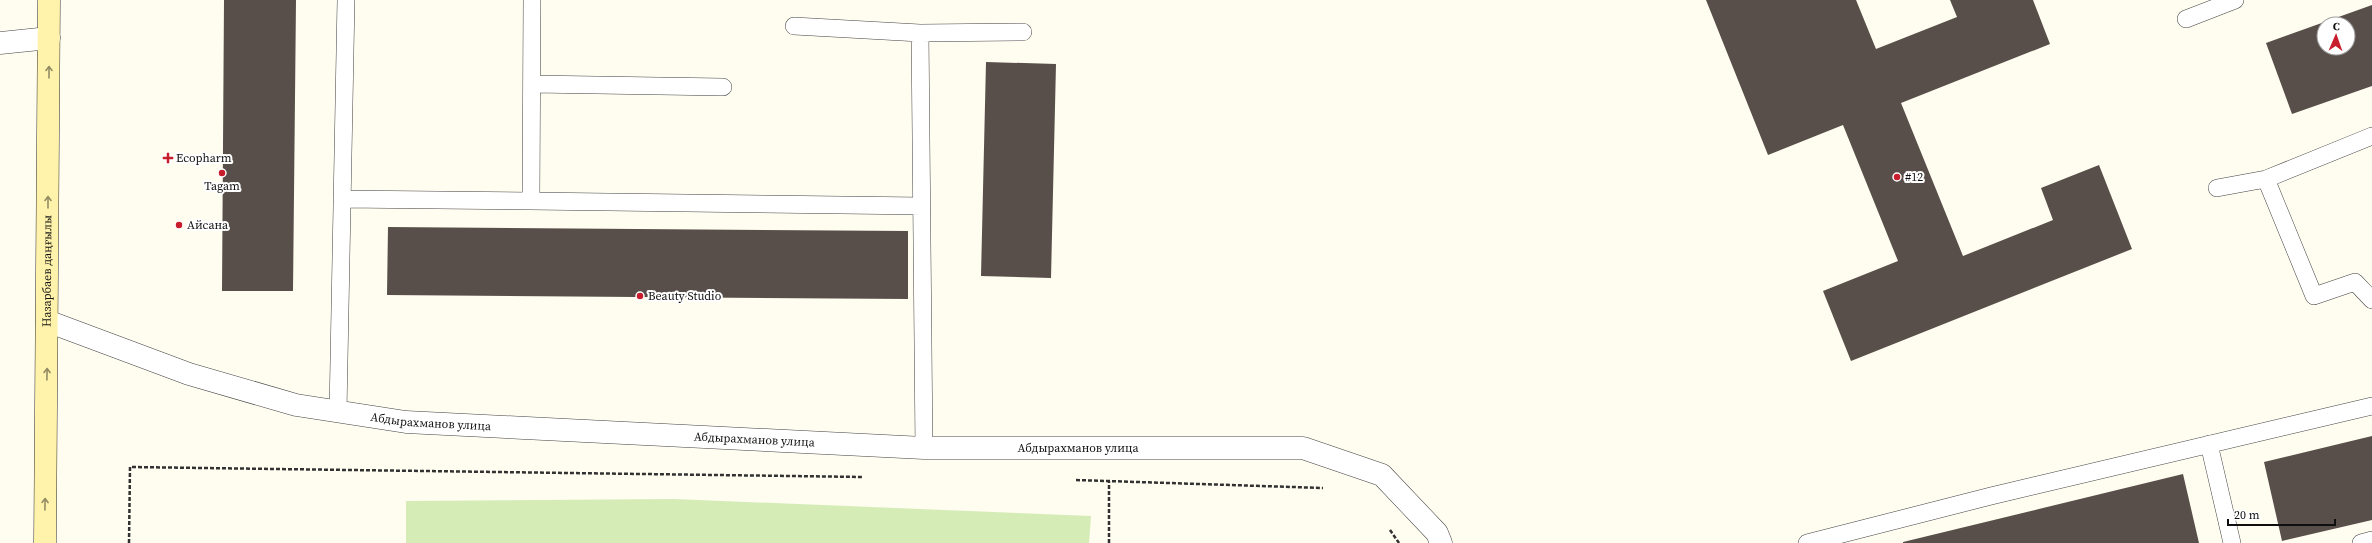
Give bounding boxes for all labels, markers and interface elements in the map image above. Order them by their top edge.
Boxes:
north arrow [2316,16,2356,56]
text: С [2333,19,2340,34]
one-way arrow [45,66,53,79]
place label: Ecopharm [176,150,232,166]
marker: Ecopharm [163,153,173,163]
marker: Tagam [217,168,227,178]
place label: #12 [1905,169,1923,185]
marker: #12 [1892,172,1902,182]
place label: Tagam [204,178,240,194]
one-way arrow [44,196,52,209]
street label: Назарбаев даңғылы [39,215,55,327]
place label: Айсана [187,217,229,233]
marker: Айсана [174,220,184,230]
place label: Beauty Studio [648,288,722,304]
marker: Beauty Studio [635,291,645,301]
one-way arrow [43,368,51,381]
street label: Абдырахманов улица [369,409,492,434]
street label: Абдырахманов улица [693,428,816,451]
street label: Абдырахманов улица [1018,440,1139,456]
one-way arrow [41,498,49,511]
scale bar [2228,501,2335,527]
text: 20 m [2234,507,2260,523]

